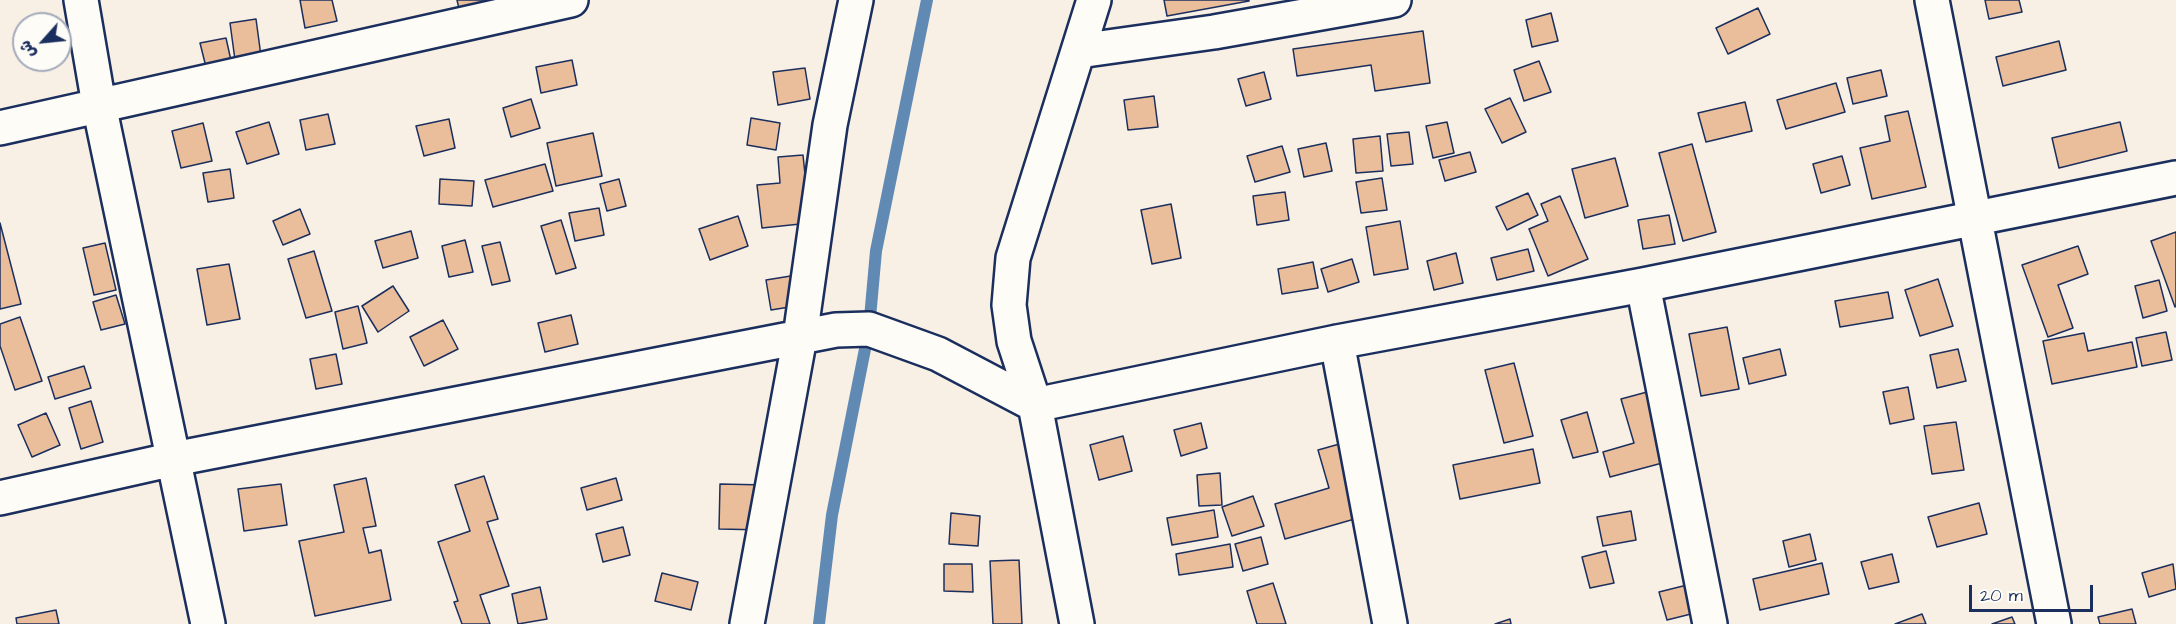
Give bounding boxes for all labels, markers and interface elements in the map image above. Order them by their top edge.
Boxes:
north arrow [12,12,72,72]
text: ش [14,36,42,62]
scale bar [1972,573,2096,611]
text: 20 m [1980,583,2023,608]

